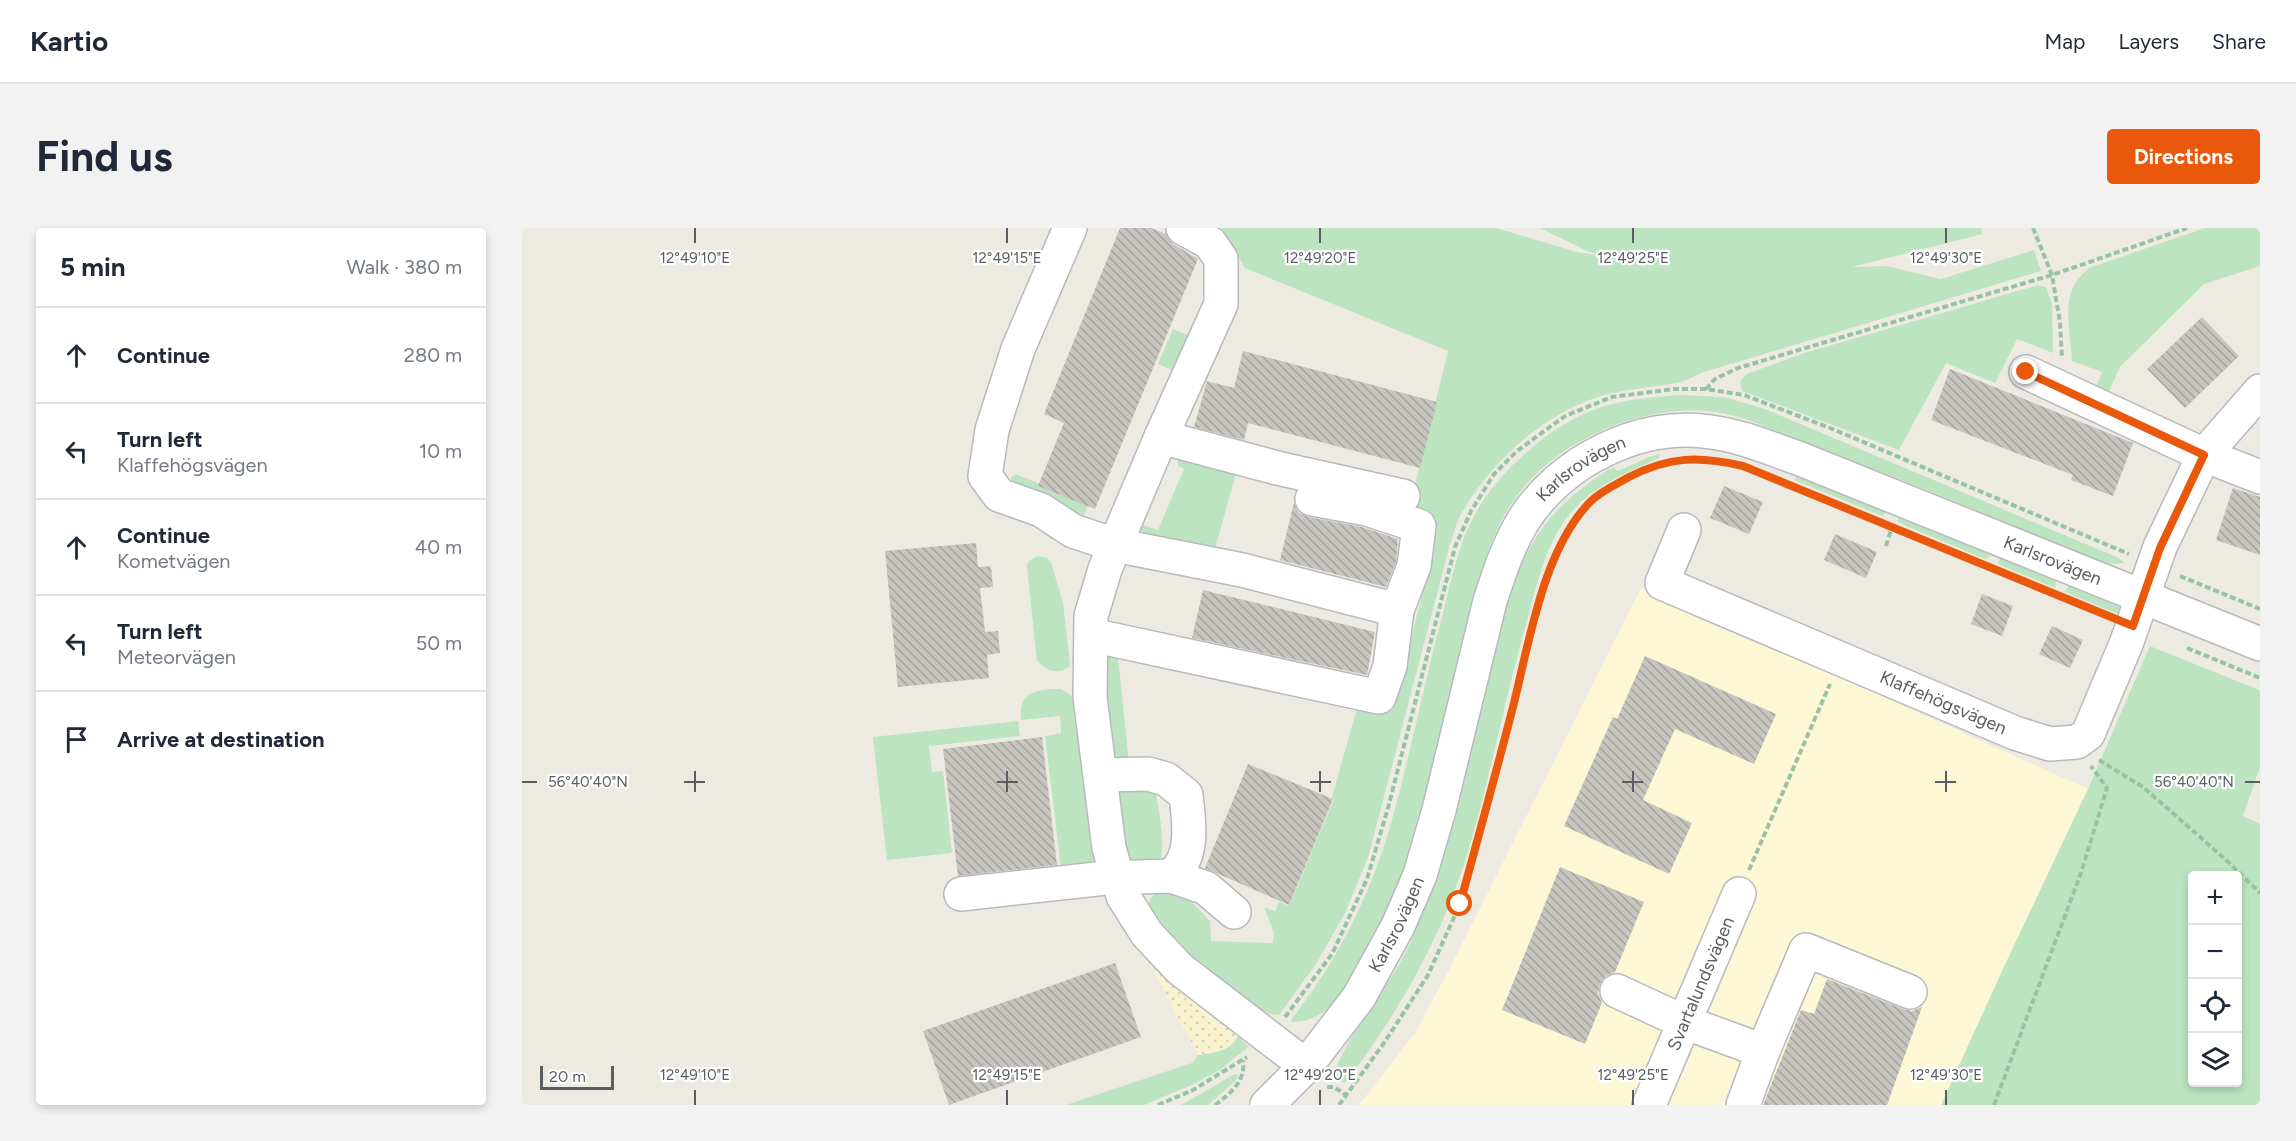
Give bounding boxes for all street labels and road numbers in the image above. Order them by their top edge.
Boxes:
street label: Karlsrovägen [1531,431,1629,506]
street label: Karlsrovägen [2001,531,2105,590]
street label: Klaffehögsvägen [1877,666,2010,739]
street label: Karlsrovägen [1364,873,1429,976]
street label: Svartalundsvägen [1663,913,1739,1054]

